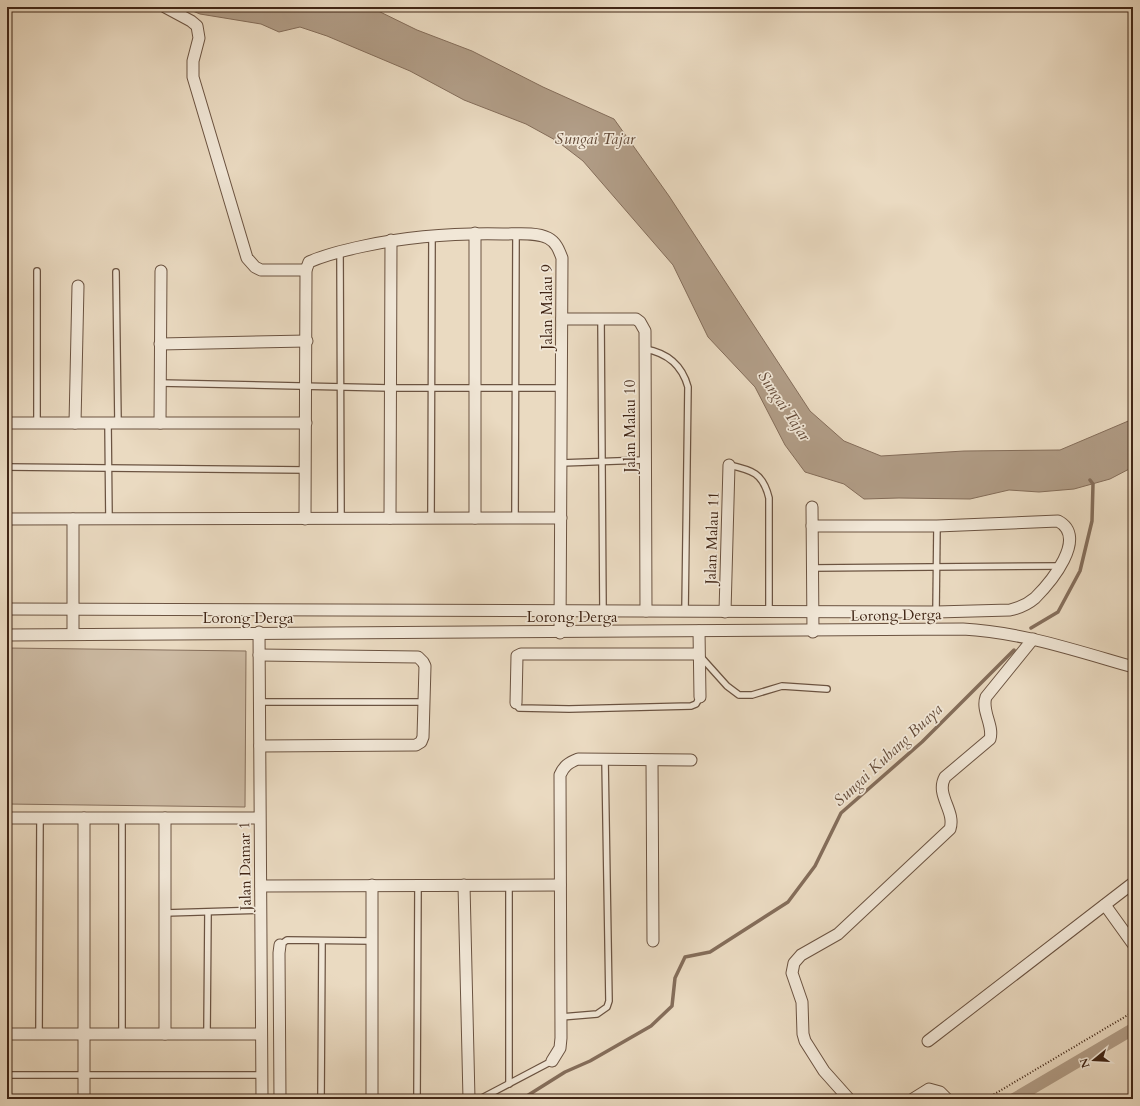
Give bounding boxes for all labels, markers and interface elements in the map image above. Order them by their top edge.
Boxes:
water label: Sungai Tajar [555,128,636,150]
street label: Jalan Malau 9 [537,264,557,352]
water label: Sungai Tajar [752,367,816,446]
street label: Jalan Malau 10 [620,379,640,474]
street label: Jalan Malau 11 [700,491,724,587]
street label: Lorong Derga [850,604,942,626]
street label: Lorong Derga [526,607,618,627]
street label: Lorong Derga [202,608,294,628]
water label: Sungai Kubang Buaya [829,699,947,811]
street label: Jalan Damar 1 [234,821,256,913]
north arrow [1074,1040,1114,1080]
text: N [1076,1056,1094,1070]

